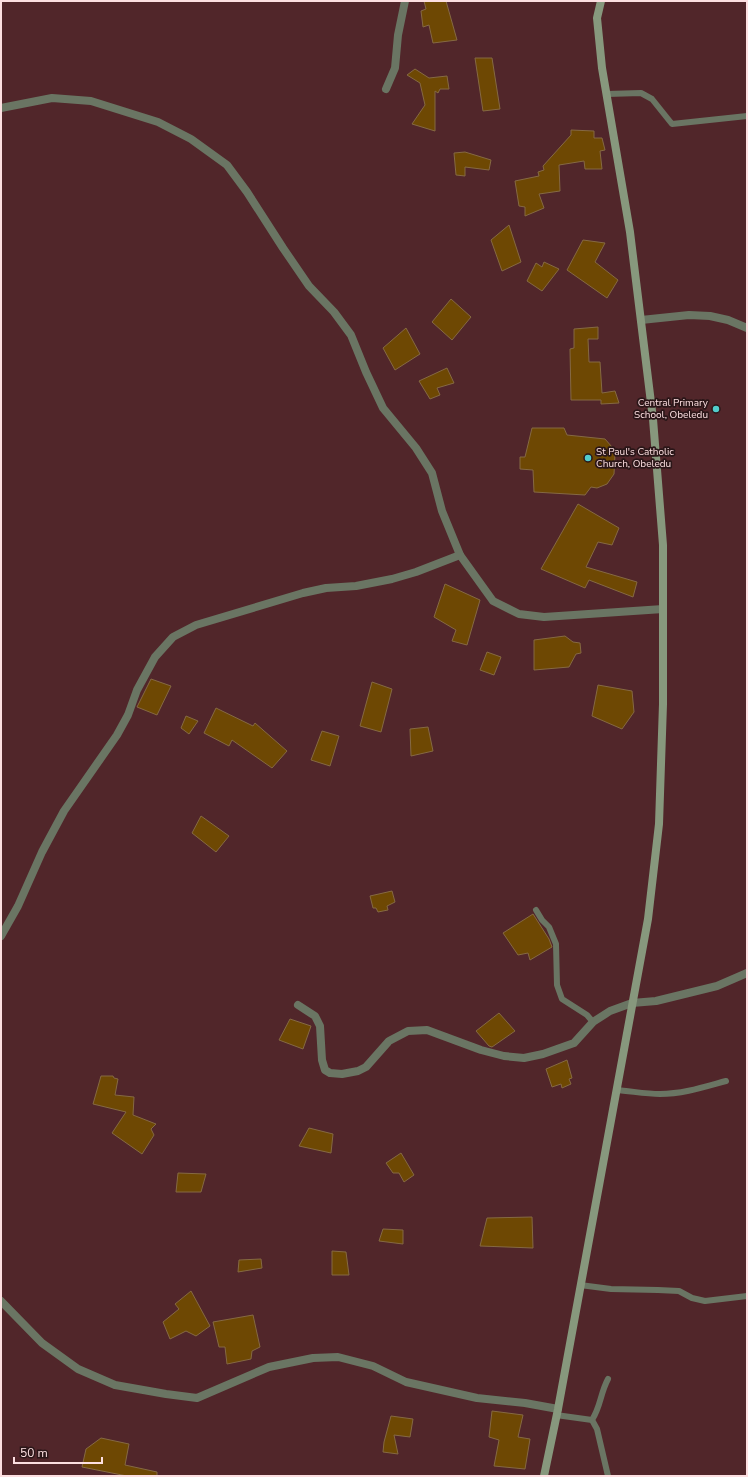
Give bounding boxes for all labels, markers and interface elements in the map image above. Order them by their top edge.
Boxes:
place label: Central Primary School, Obeledu [634,396,709,422]
marker: Central Primary School, Obeledu [711,404,721,414]
place label: St Paul's Catholic Church, Obeledu [596,445,674,471]
marker: St Paul's Catholic Church, Obeledu [583,453,593,463]
scale bar [14,1439,102,1465]
text: 50 m [20,1445,48,1461]

